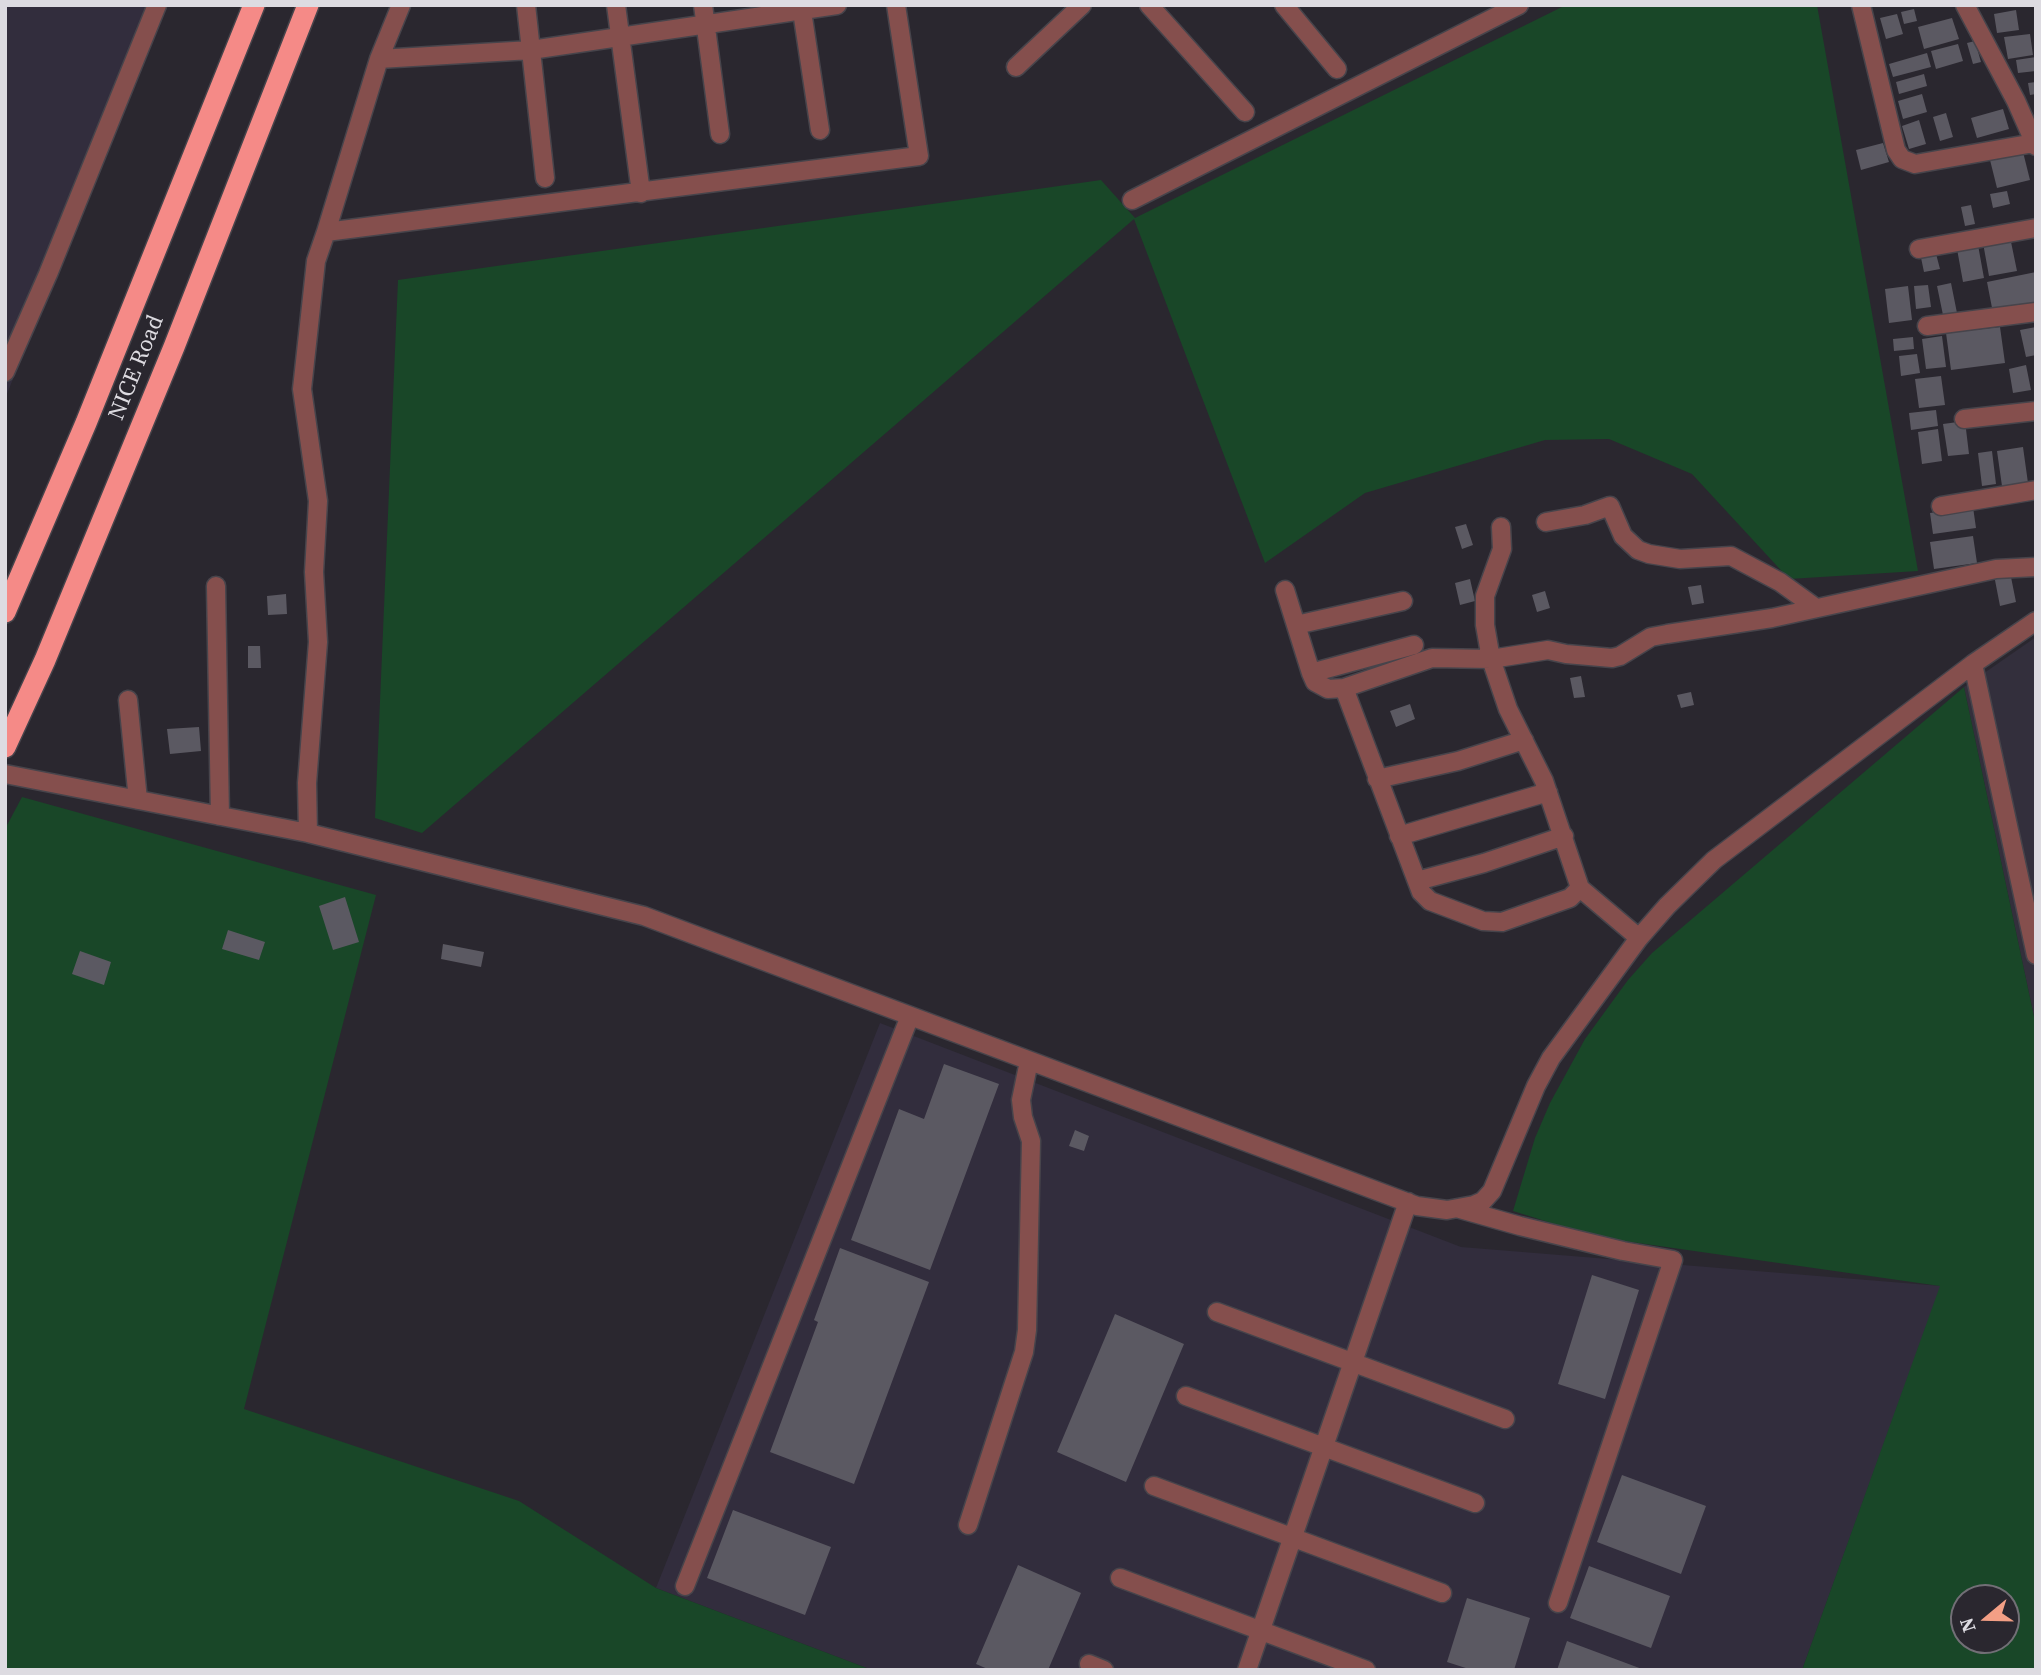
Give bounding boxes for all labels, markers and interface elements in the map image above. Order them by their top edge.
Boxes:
street label: NICE Road [104,312,170,424]
north arrow [1950,1584,2020,1654]
text: N [1952,1614,1982,1636]

